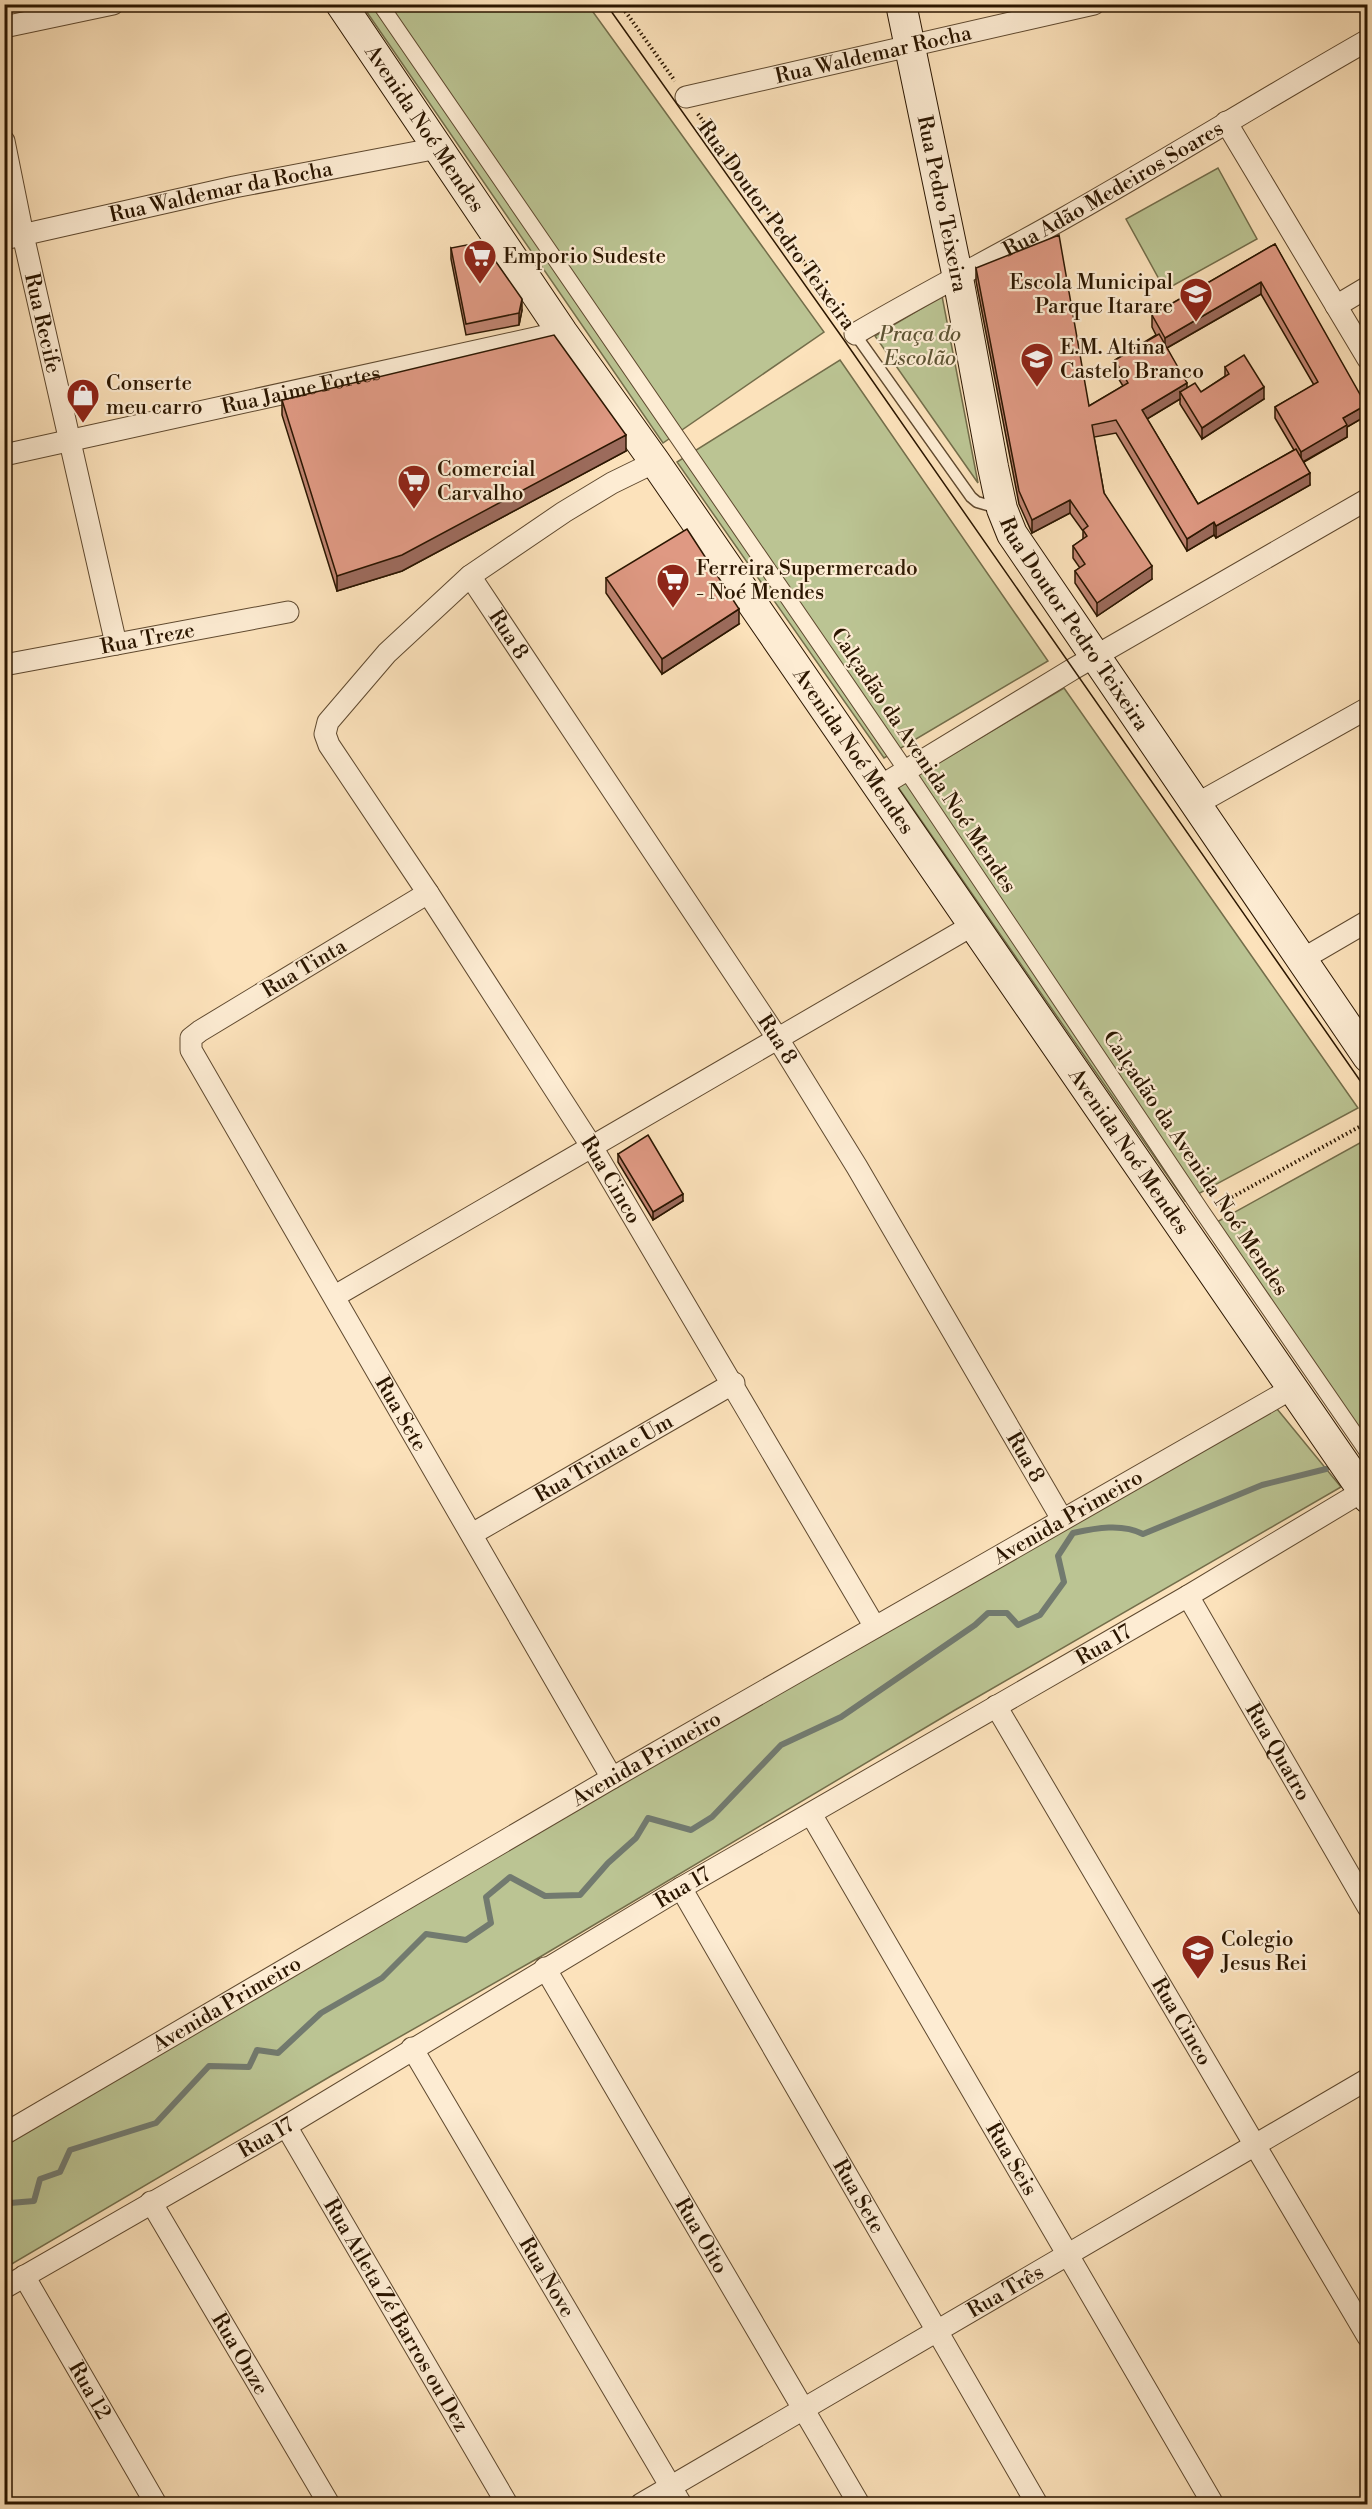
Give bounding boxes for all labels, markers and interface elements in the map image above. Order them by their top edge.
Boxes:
street label: Rua Waldemar Rocha [773,20,975,90]
street label: Avenida Noé Mendes [358,40,490,218]
street label: Rua Pedro Teixeira [911,113,972,295]
street label: Rua Doutor Pedro Teixeira [692,116,861,336]
street label: Rua Adão Medeiros Soares [999,116,1228,263]
street label: Rua Waldemar da Rocha [107,156,335,229]
supermarket icon: Emporio Sudeste [462,238,498,285]
place label: Emporio Sudeste [503,244,666,270]
place label: Escola Municipal Parque Itarare [1009,270,1173,320]
street label: Rua Recife [18,271,66,376]
school or university icon: Escola Municipal Parque Itarare [1178,276,1214,323]
park label: Praça do Escolão [878,322,961,372]
place label: E.M. Altina Castelo Branco [1060,335,1204,385]
school or university icon: E.M. Altina Castelo Branco [1019,341,1055,388]
street label: Rua Jaime Fortes [219,360,383,421]
place label: Conserte meu carro [106,371,203,421]
shop icon: Conserte meu carro [65,377,101,424]
place label: Comercial Carvalho [437,457,535,507]
supermarket icon: Comercial Carvalho [396,463,432,510]
street label: Rua Doutor Pedro Teixeira [993,514,1154,737]
place label: Ferreira Supermercado - Noé Mendes [696,556,918,606]
supermarket icon: Ferreira Supermercado - Noé Mendes [655,562,691,609]
street label: Rua 8 [482,605,534,665]
street label: Rua Treze [98,618,197,661]
street label: Calçadão da Avenida Noé Mendes [825,623,1022,898]
street label: Avenida Noé Mendes [786,662,919,840]
street label: Rua Tinta [258,933,352,1004]
street label: Rua 8 [751,1010,802,1069]
street label: Calçadão da Avenida Noé Mendes [1097,1026,1294,1301]
street label: Avenida Noé Mendes [1062,1063,1195,1240]
street label: Rua Cinco [574,1131,646,1229]
street label: Rua Sete [369,1372,432,1456]
street label: Rua Trinta e Um [530,1409,678,1509]
street label: Rua 8 [1000,1427,1050,1487]
street label: Avenida Primeiro [988,1465,1148,1571]
street label: Rua 17 [1072,1619,1137,1672]
street label: Rua Quatro [1239,1699,1316,1806]
street label: Avenida Primeiro [567,1706,726,1813]
street label: Rua 17 [650,1862,716,1915]
place label: Colegio Jesus Rei [1220,1927,1307,1977]
school or university icon: Colegio Jesus Rei [1180,1933,1216,1980]
street label: Avenida Primeiro [147,1951,306,2059]
street label: Rua Cinco [1145,1973,1217,2071]
street label: Rua 17 [234,2112,299,2165]
street label: Rua Seis [980,2118,1042,2200]
street label: Rua Sete [826,2155,890,2239]
street label: Rua Oito [668,2193,733,2279]
street label: Rua Atleta Zé Barros ou Dez [317,2194,474,2437]
street label: Rua Nove [512,2233,580,2323]
street label: Rua Três [963,2259,1049,2324]
street label: Rua Onze [205,2308,274,2400]
street label: Rua 12 [62,2357,116,2424]

